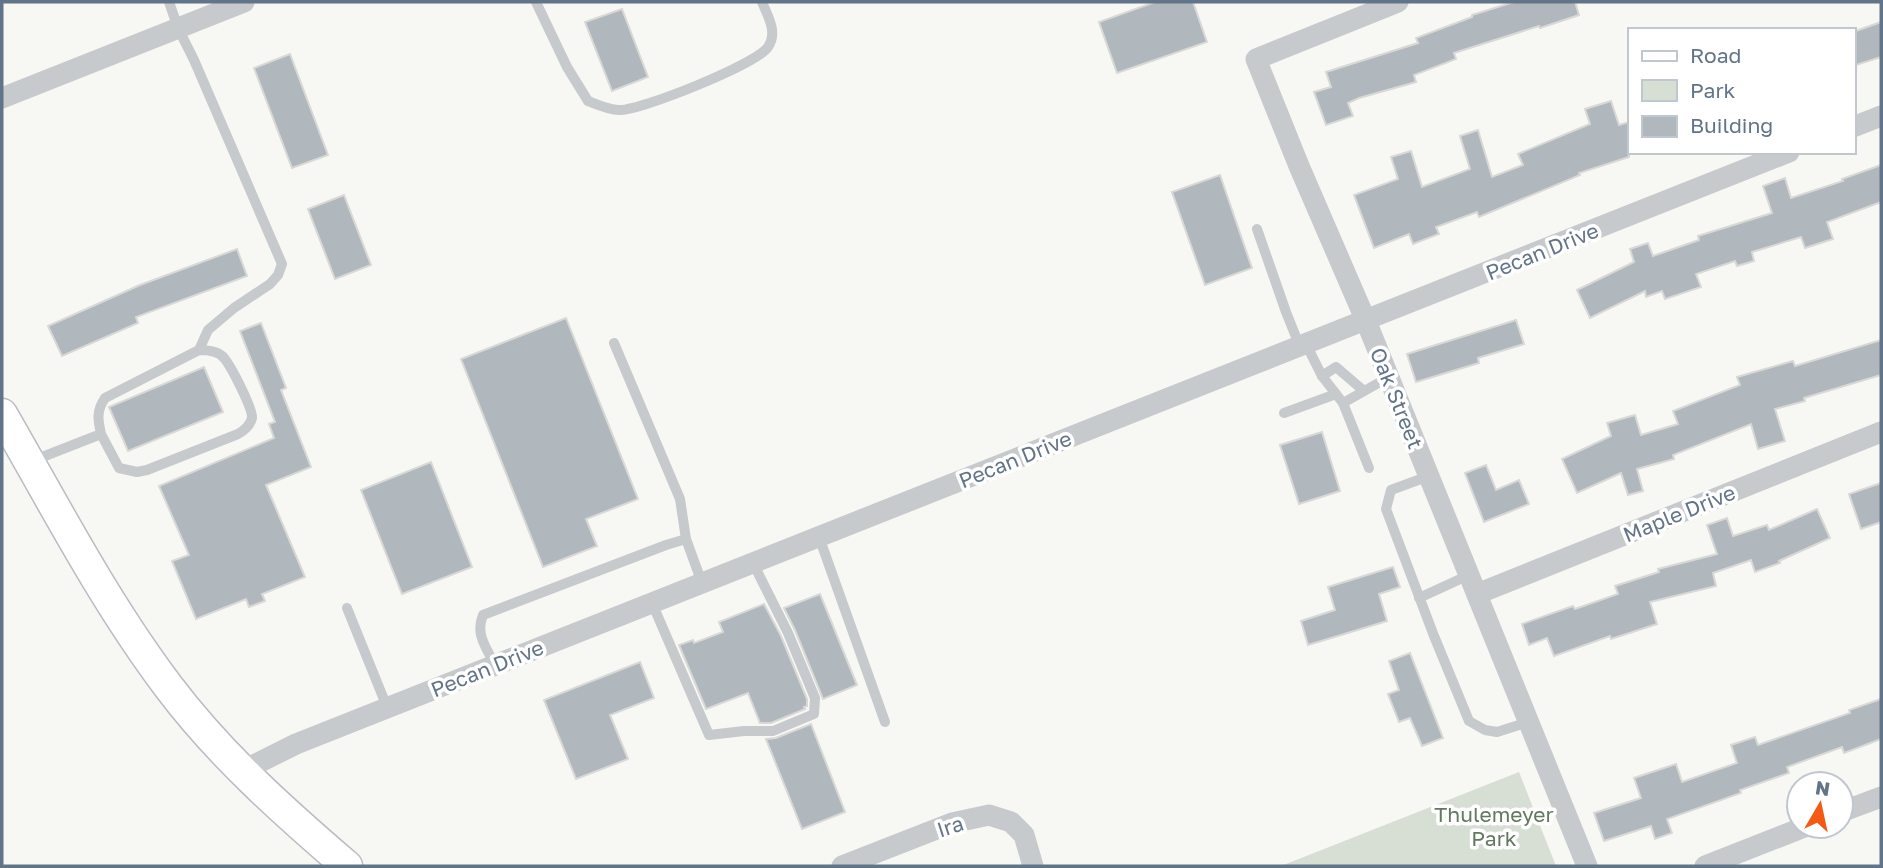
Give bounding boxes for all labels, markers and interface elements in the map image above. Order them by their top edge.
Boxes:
legend [1628,28,1855,154]
text: Road [1690,42,1741,68]
text: Park [1690,77,1736,103]
text: Building [1690,112,1773,138]
street label: Pecan Drive [1482,217,1602,285]
street label: Oak Street [1365,344,1429,452]
street label: Pecan Drive [955,425,1075,493]
street label: Maple Drive [1619,479,1739,547]
street label: Pecan Drive [427,634,547,702]
north arrow [1785,770,1855,840]
text: N [1814,775,1832,800]
park label: Thulemeyer Park [1434,801,1554,851]
street label: Ira [933,810,967,842]

